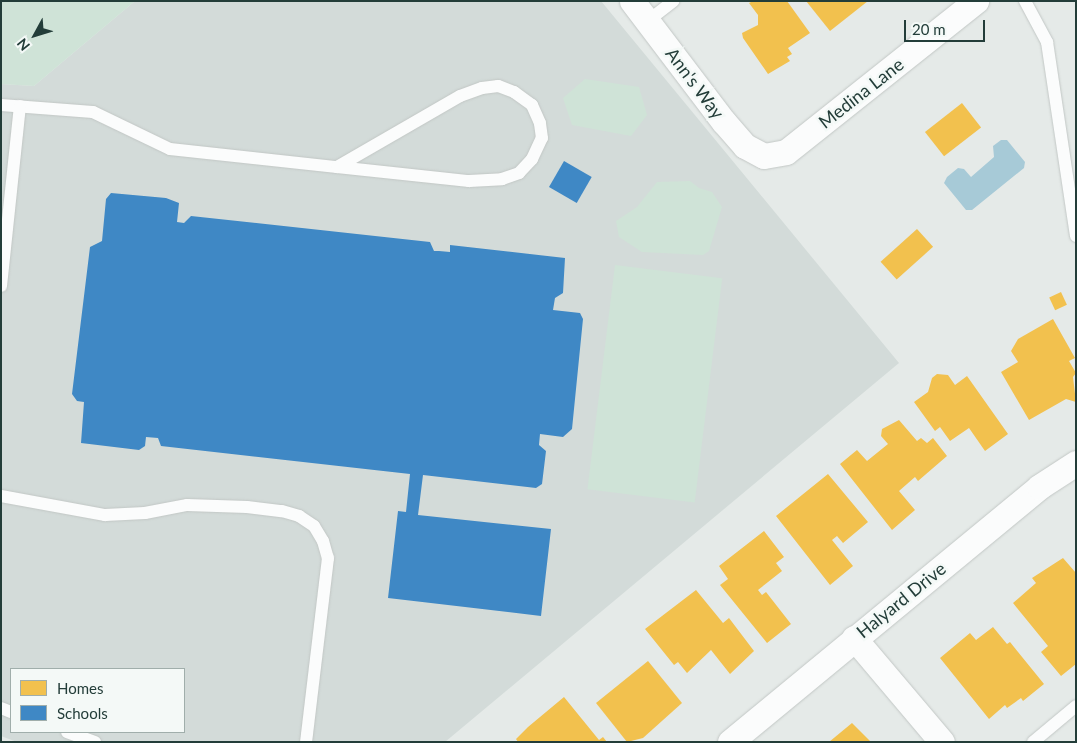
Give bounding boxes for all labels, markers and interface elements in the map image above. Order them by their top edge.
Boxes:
north arrow [10,10,60,60]
scale bar [907,10,988,42]
text: 20 m [912,20,946,38]
text: N [13,35,33,54]
street label: Ann's Way [661,43,729,123]
street label: Medina Lane [814,53,908,133]
street label: Halyard Drive [852,557,950,643]
legend [10,668,185,733]
text: Homes [57,679,103,697]
text: Schools [57,704,108,722]

